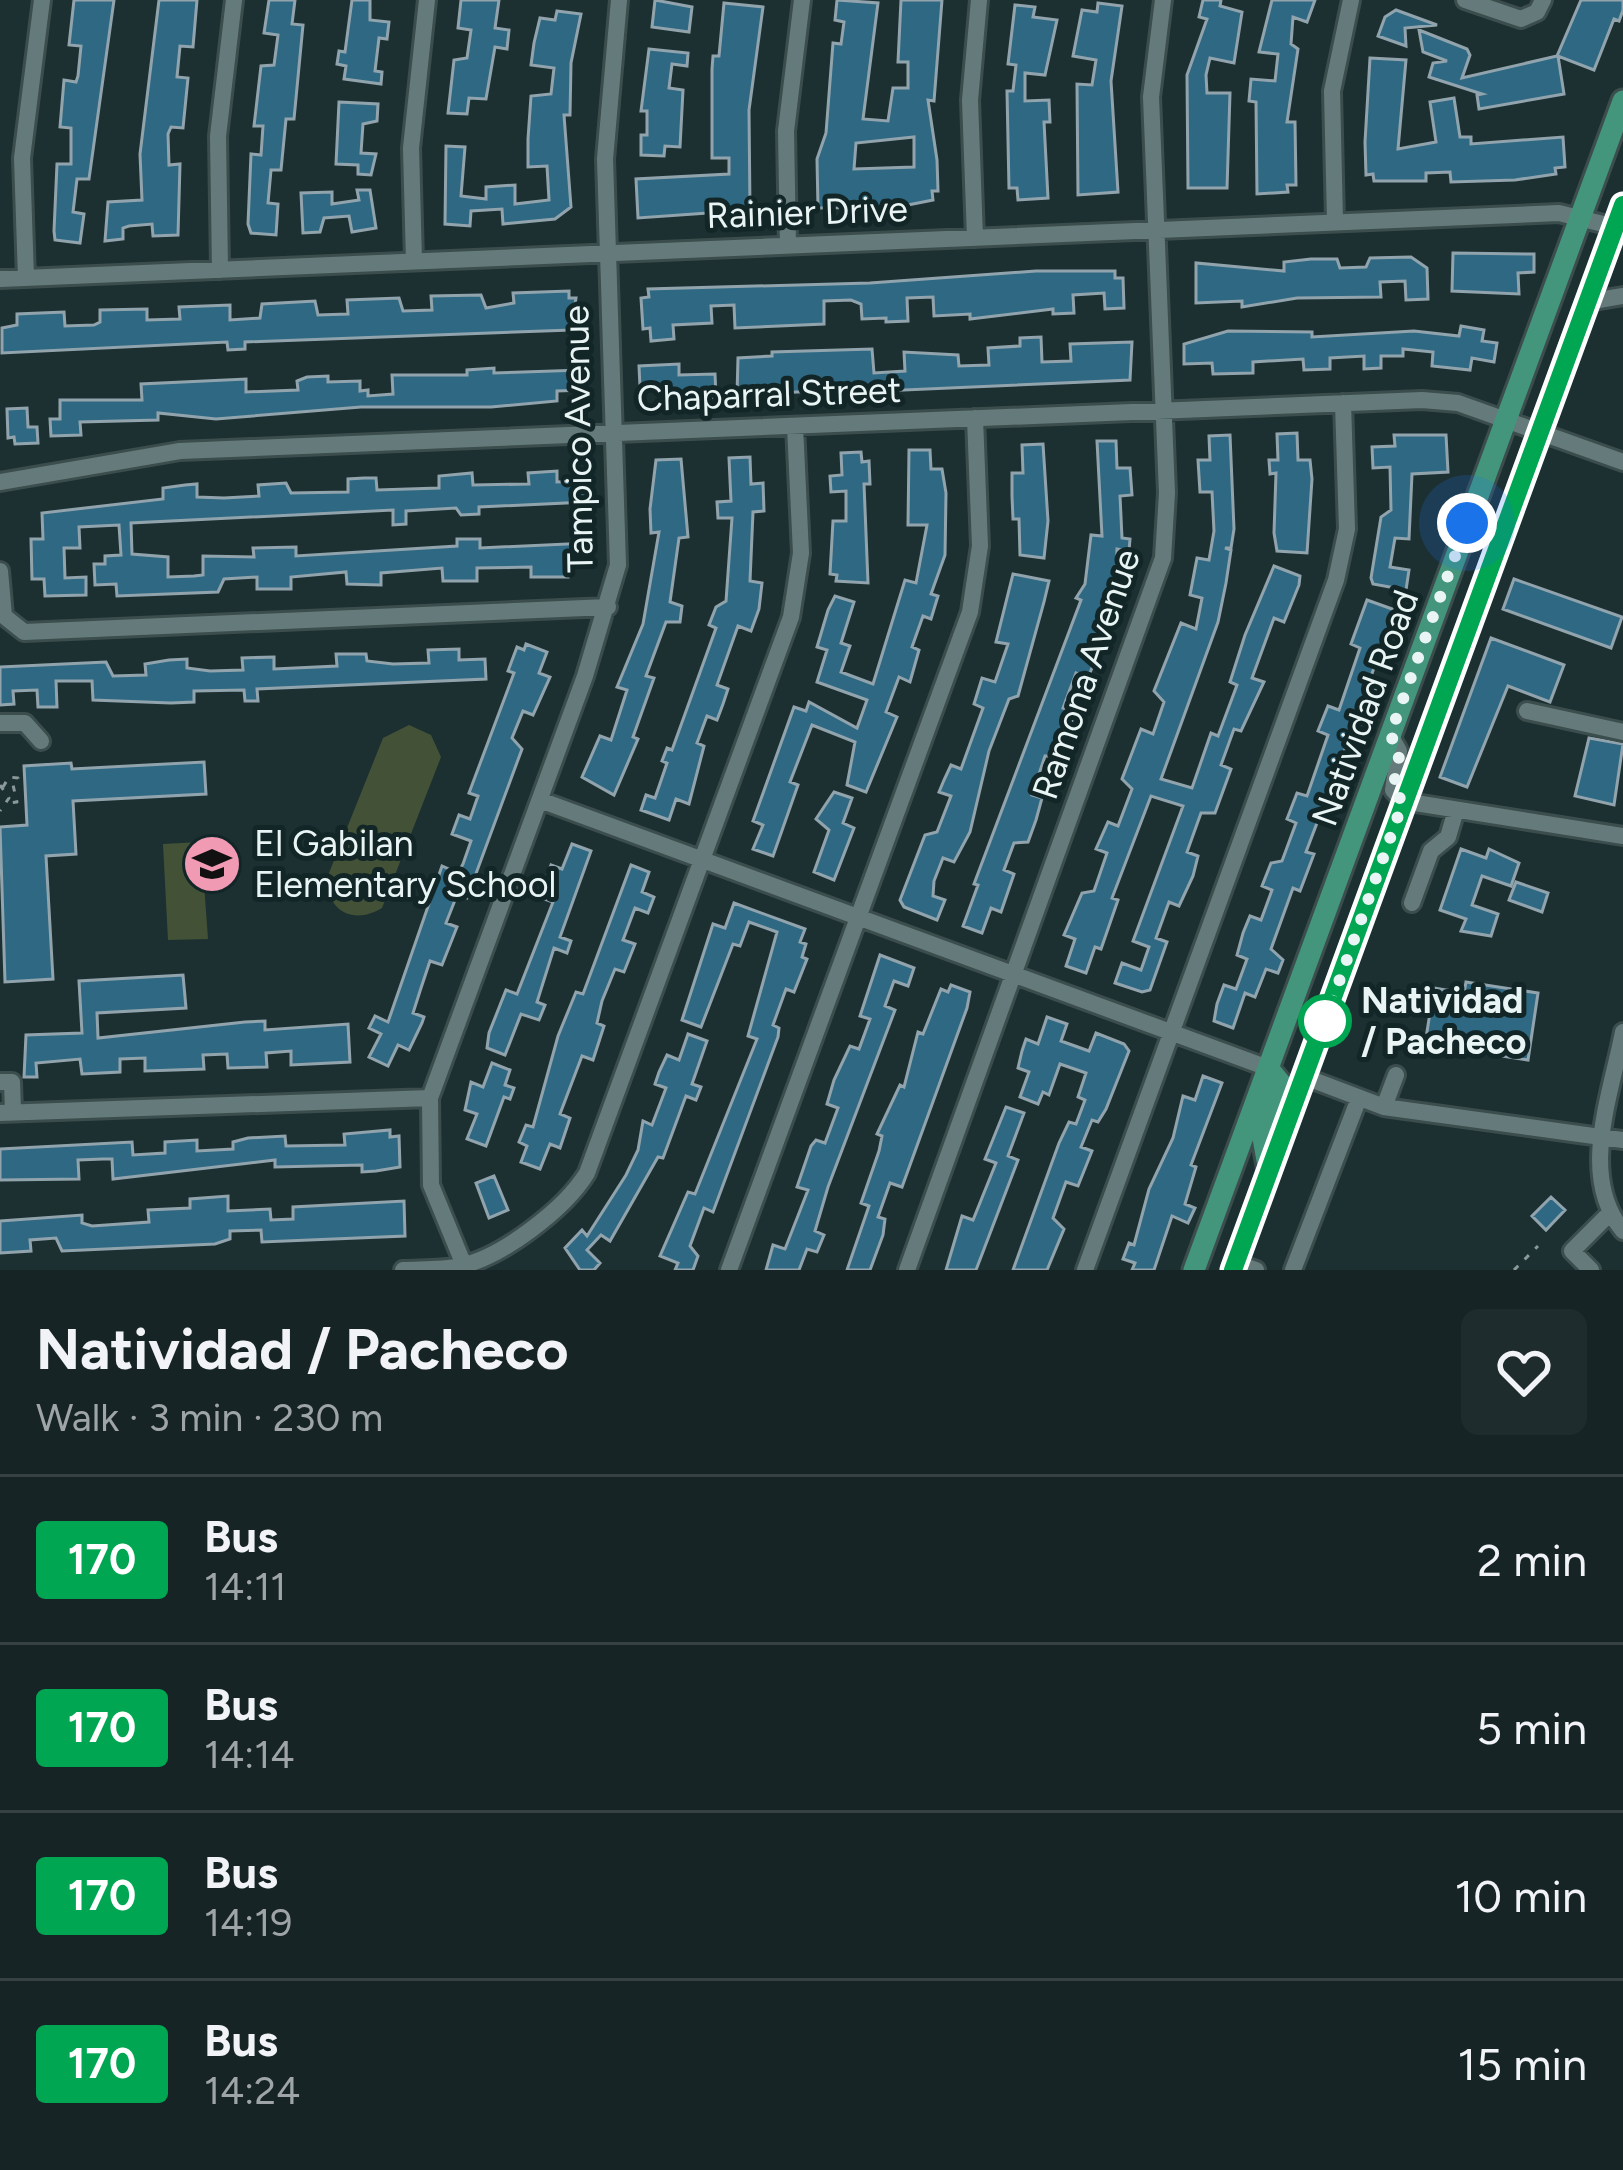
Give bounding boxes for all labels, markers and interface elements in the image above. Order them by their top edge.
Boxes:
street label: Rainier Drive [705,187,909,237]
street label: Tampico Avenue [554,305,602,573]
street label: Chaparral Street [636,368,902,420]
your location [1437,493,1497,553]
street label: Ramona Avenue [1023,543,1149,805]
street label: Natividad Road [1302,584,1428,832]
place label: El Gabilan Elementary School [254,822,557,906]
school or university icon: El Gabilan Elementary School [181,833,243,895]
place label: Natividad / Pacheco [1361,979,1526,1063]
marker: Natividad / Pacheco [1300,996,1350,1046]
button: heart [1461,1309,1587,1435]
text: Natividad / Pacheco [36,1315,569,1383]
text: Walk · 3 min · 230 m [36,1394,383,1441]
text: Bus [204,1509,278,1563]
text: 2 min [1477,1533,1587,1587]
text: 170 [68,1534,136,1585]
text: 14:11 [204,1563,286,1610]
text: Bus [204,1677,278,1731]
text: 5 min [1476,1701,1587,1755]
text: 170 [68,1702,136,1753]
text: 14:14 [204,1731,295,1778]
text: Bus [204,1845,278,1899]
text: 10 min [1455,1869,1587,1923]
text: 170 [68,1870,136,1921]
text: 14:19 [204,1899,292,1946]
text: Bus [204,2013,278,2067]
text: 15 min [1458,2037,1587,2091]
text: 170 [68,2038,136,2089]
text: 14:24 [204,2067,300,2114]

